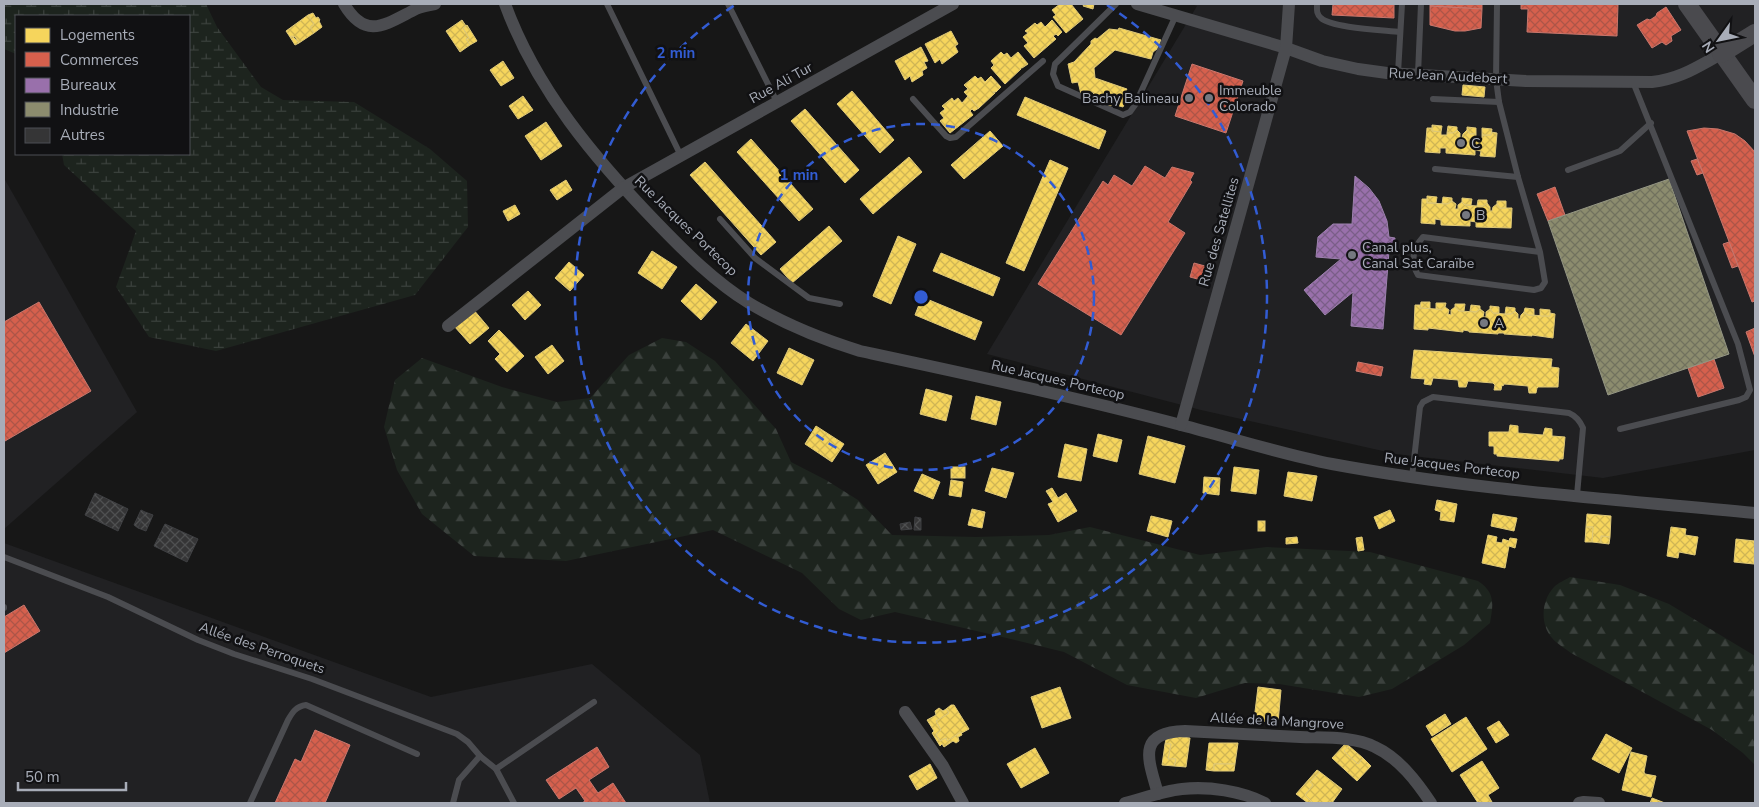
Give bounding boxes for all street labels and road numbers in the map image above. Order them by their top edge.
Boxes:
street label: Rue Ali Tur [746,58,816,108]
street label: Rue Jean Audebert [1388,63,1508,89]
street label: Rue Jacques Portecop [630,172,742,280]
street label: Rue des Satellites [1194,175,1244,289]
street label: Rue Jacques Portecop [989,355,1127,405]
street label: Rue Jacques Portecop [1383,448,1521,484]
street label: Allée des Perroquets [197,618,328,679]
street label: Allée de la Mangrove [1210,708,1344,734]

